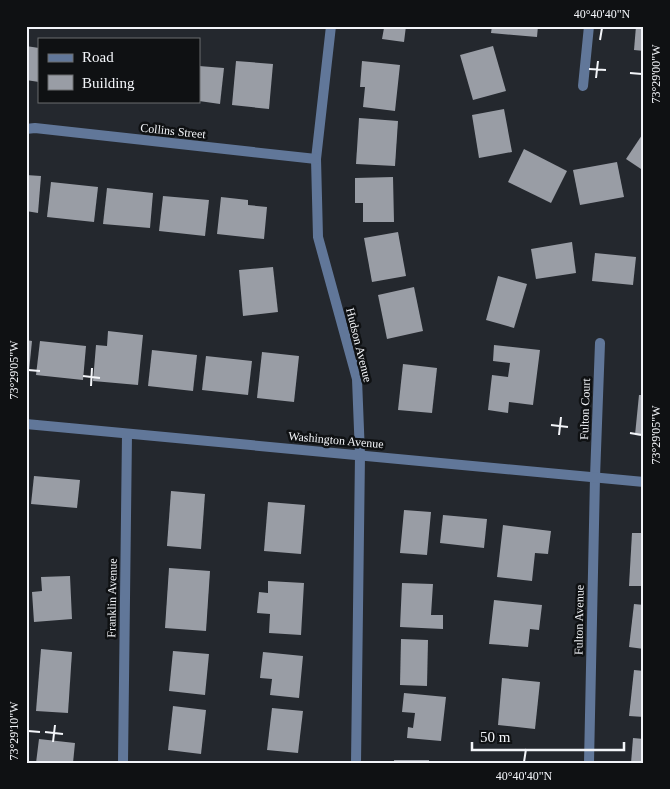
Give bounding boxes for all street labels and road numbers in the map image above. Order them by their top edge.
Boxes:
street label: Collins Street [140,121,207,141]
street label: Hudson Avenue [343,306,375,384]
street label: Fulton Court [577,377,593,440]
street label: Washington Avenue [288,429,384,451]
street label: Franklin Avenue [104,558,120,638]
street label: Fulton Avenue [571,585,587,655]

